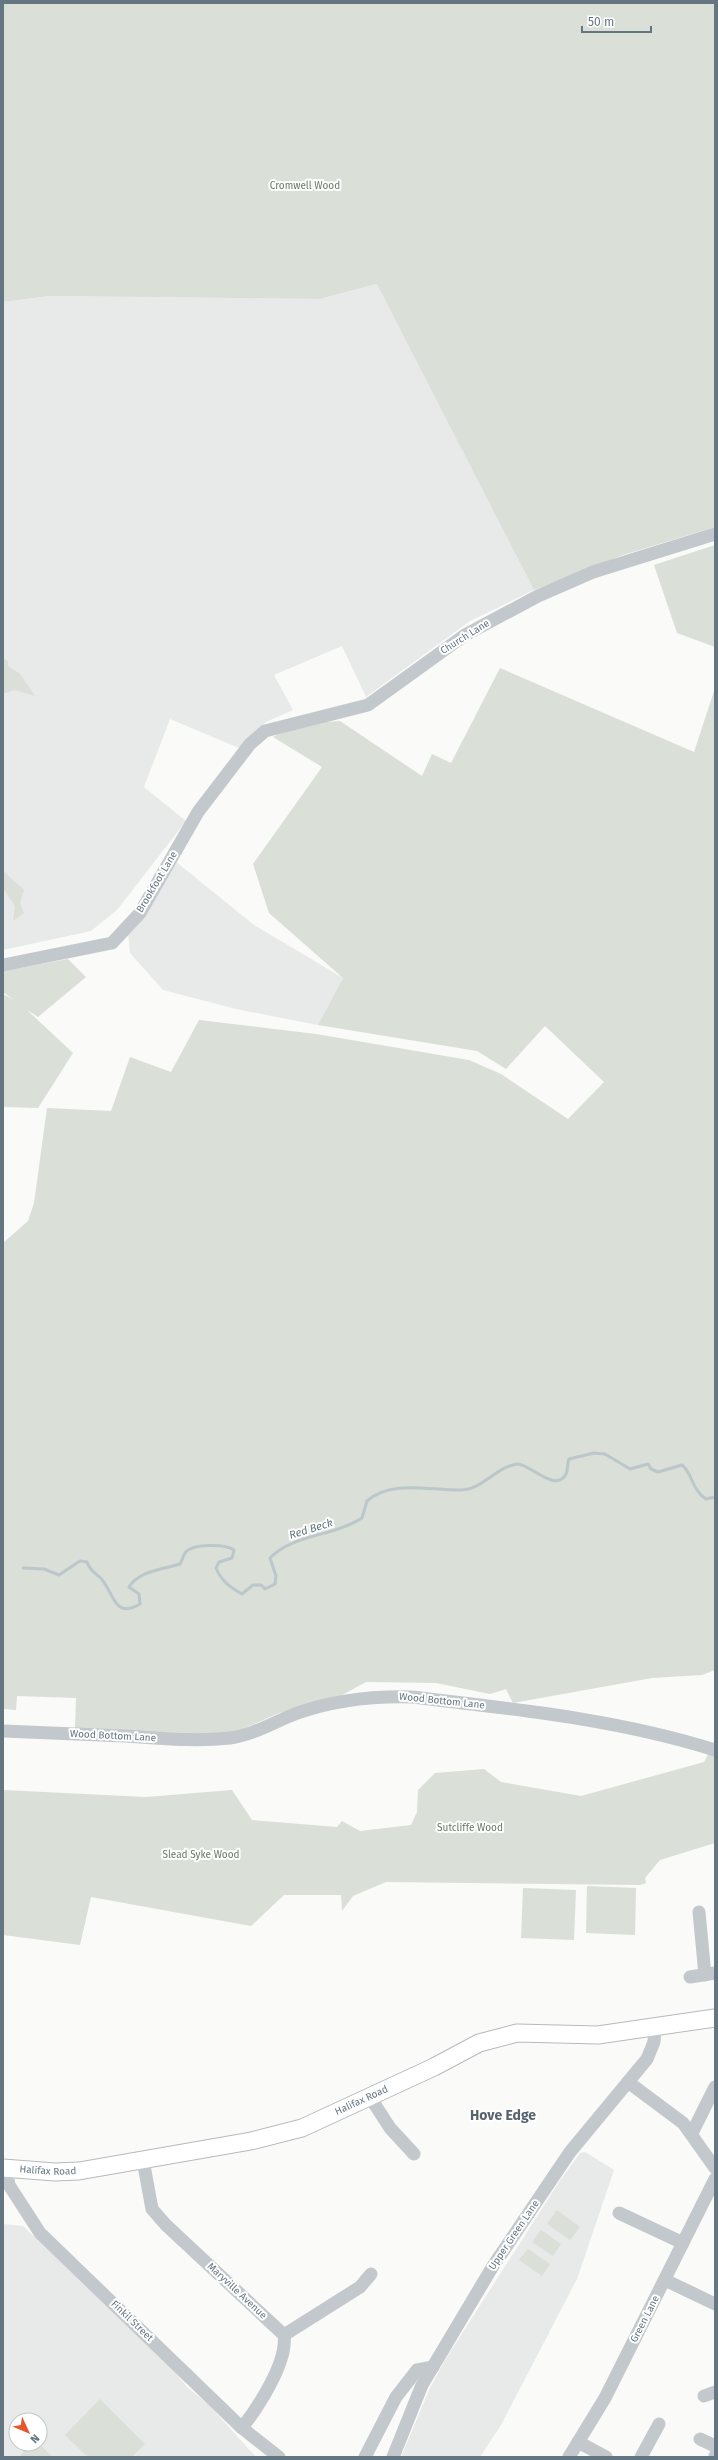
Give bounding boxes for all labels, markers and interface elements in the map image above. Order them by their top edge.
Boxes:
scale bar [582,8,651,34]
text: 50 m [588,15,614,29]
park label: Cromwell Wood [270,180,340,192]
street label: Church Lane [438,617,492,657]
street label: Brookfoot Lane [134,849,180,915]
water label: Red Beck [288,1516,334,1542]
street label: Wood Bottom Lane [399,1691,485,1711]
street label: Wood Bottom Lane [70,1728,156,1744]
park label: Sutcliffe Wood [437,1822,503,1834]
park label: Slead Syke Wood [163,1849,239,1861]
street label: Halifax Road [333,2083,390,2118]
district label: Hove Edge [470,2107,536,2124]
street label: Halifax Road [19,2163,77,2178]
street label: Upper Green Lane [486,2198,542,2272]
street label: Maryville Avenue [205,2260,269,2322]
street label: Green Lane [628,2294,662,2344]
street label: Finkil Street [108,2298,156,2344]
north arrow [8,2412,48,2452]
text: N [28,2431,42,2446]

